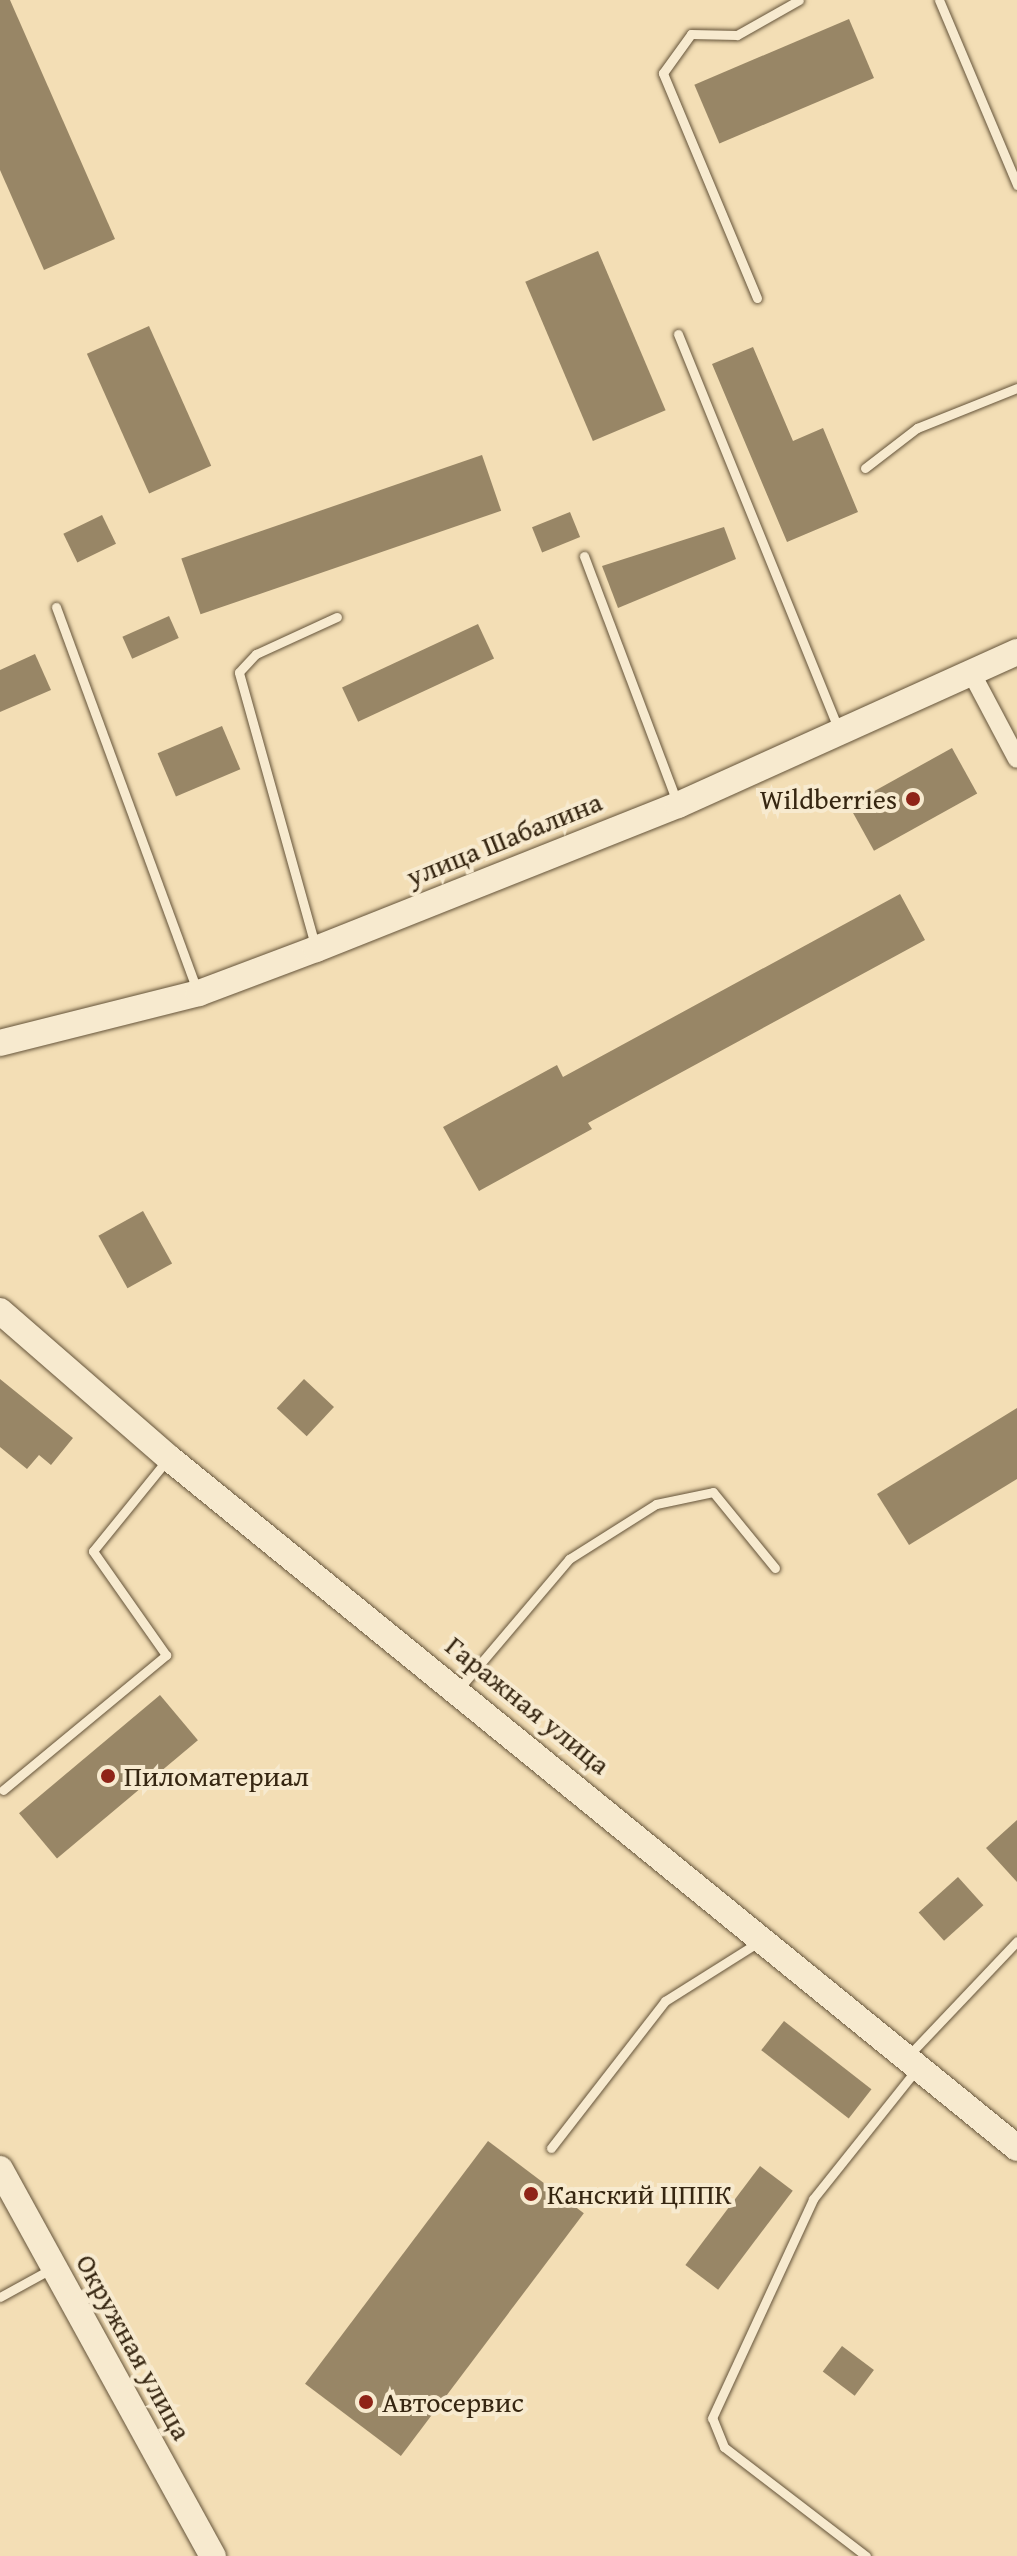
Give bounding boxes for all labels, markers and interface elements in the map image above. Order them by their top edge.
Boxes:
place label: Wildberries [760,782,897,816]
street label: улица Шабалина [401,785,607,893]
marker: Wildberries [904,790,922,808]
street label: Гаражная улица [439,1629,617,1781]
place label: Пиломатериал [124,1759,309,1793]
marker: Пиломатериал [99,1767,117,1785]
place label: Канский ЦППК [547,2177,732,2211]
marker: Канский ЦППК [522,2185,540,2203]
street label: Окружная улица [69,2248,199,2446]
place label: Автосервис [382,2385,524,2419]
marker: Автосервис [357,2393,375,2411]

